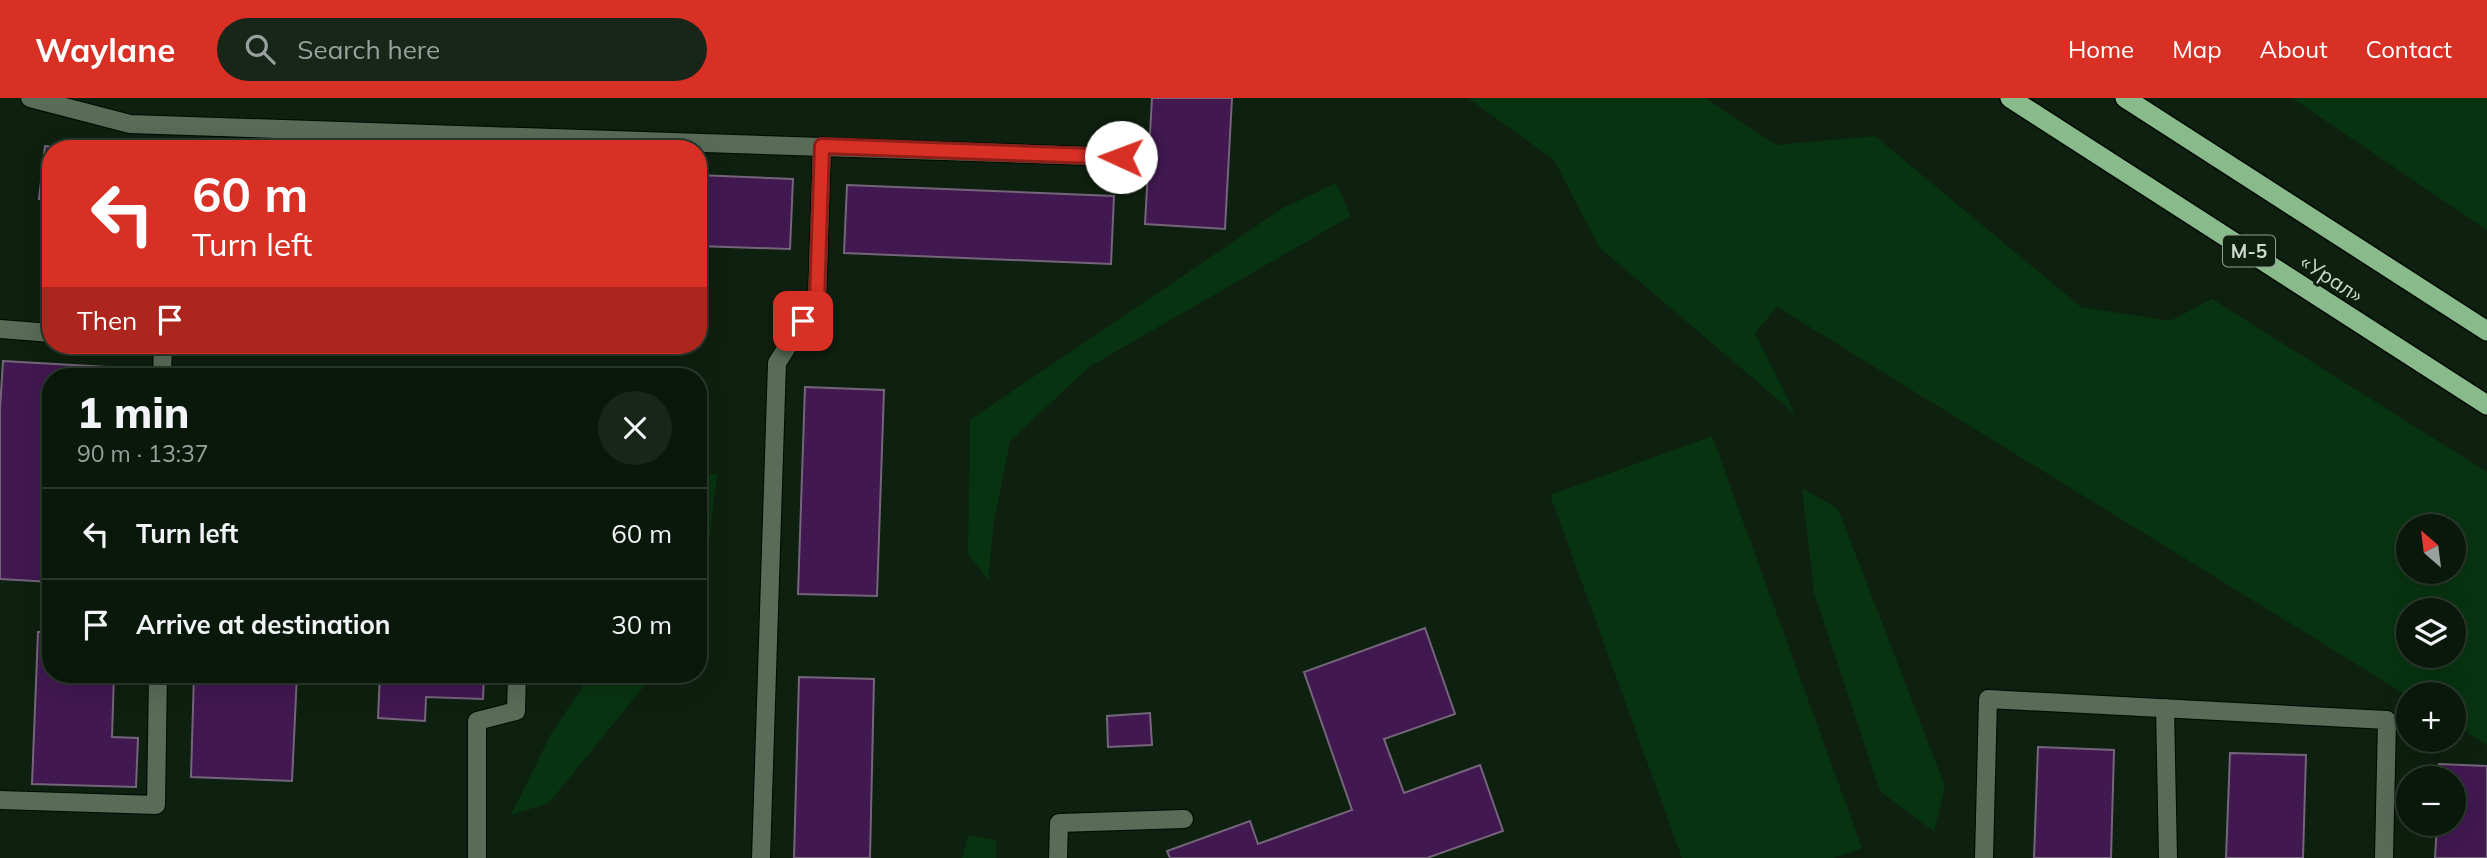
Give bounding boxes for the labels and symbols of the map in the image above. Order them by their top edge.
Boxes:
position arrow [1084,120,1158,194]
road number: М-5 [2223,236,2275,266]
street label: «Урал» [2296,248,2368,308]
pin [773,291,833,351]
north arrow [2396,514,2466,584]

